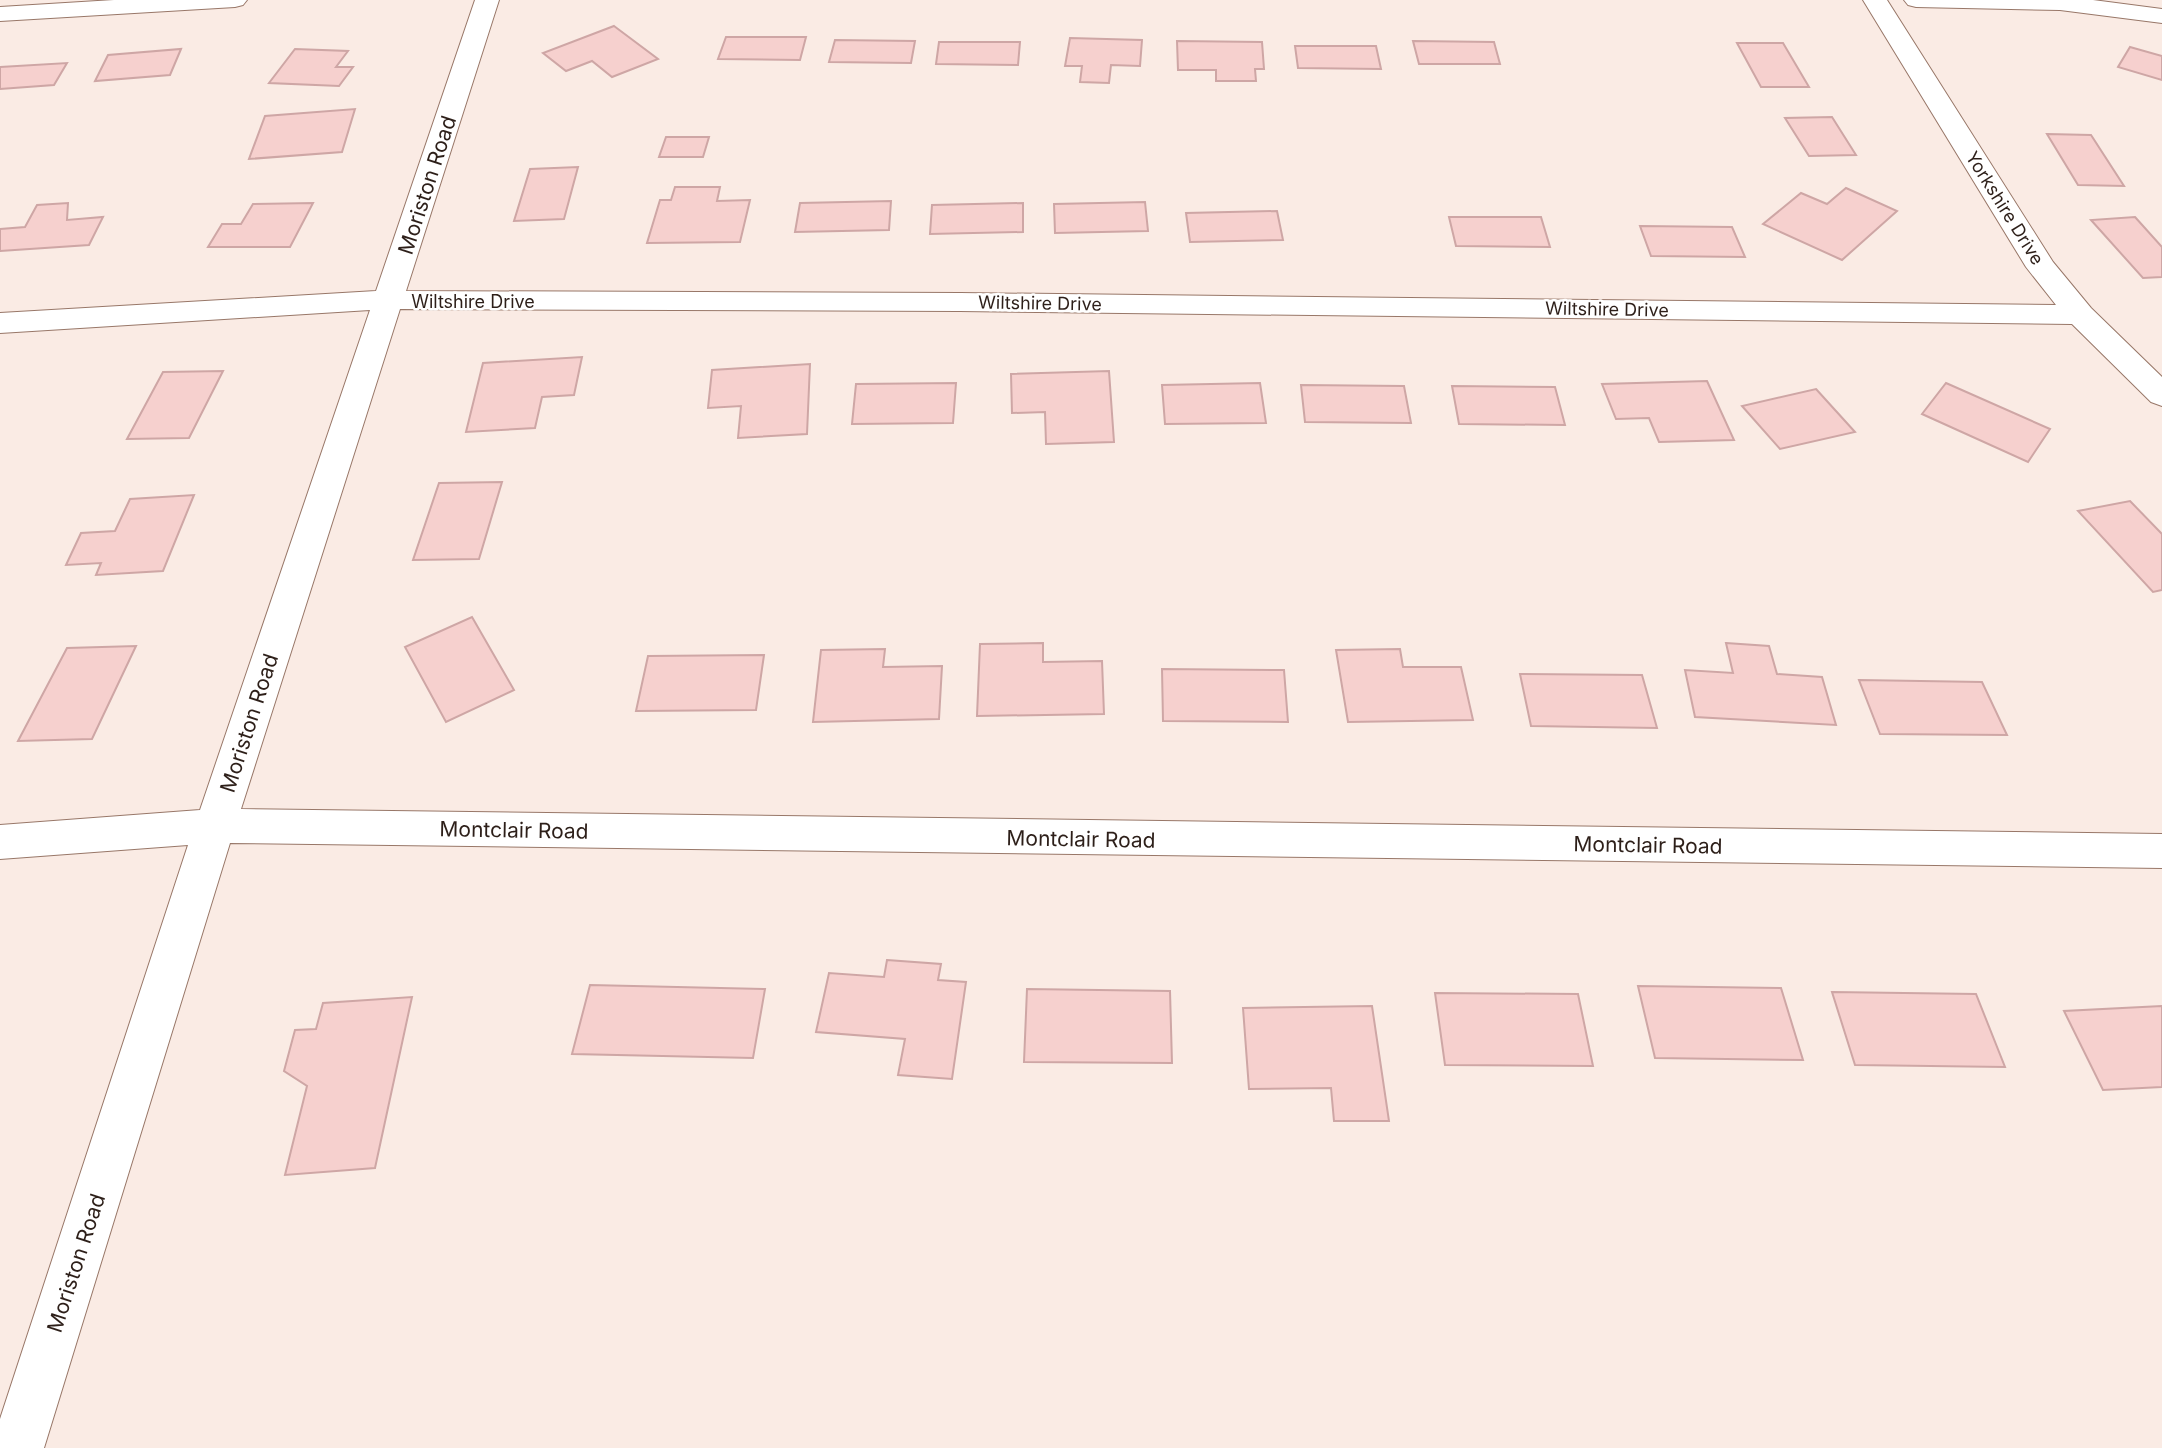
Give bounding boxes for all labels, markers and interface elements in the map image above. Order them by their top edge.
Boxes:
street label: Moriston Road [393,113,461,257]
street label: Yorkshire Drive [1962,147,2048,269]
street label: Wiltshire Drive [411,291,535,312]
street label: Wiltshire Drive [978,291,1102,315]
street label: Wiltshire Drive [1545,297,1669,321]
street label: Moriston Road [215,651,283,795]
street label: Montclair Road [439,816,589,844]
street label: Montclair Road [1006,825,1156,853]
street label: Montclair Road [1573,831,1723,859]
street label: Moriston Road [42,1191,110,1335]

